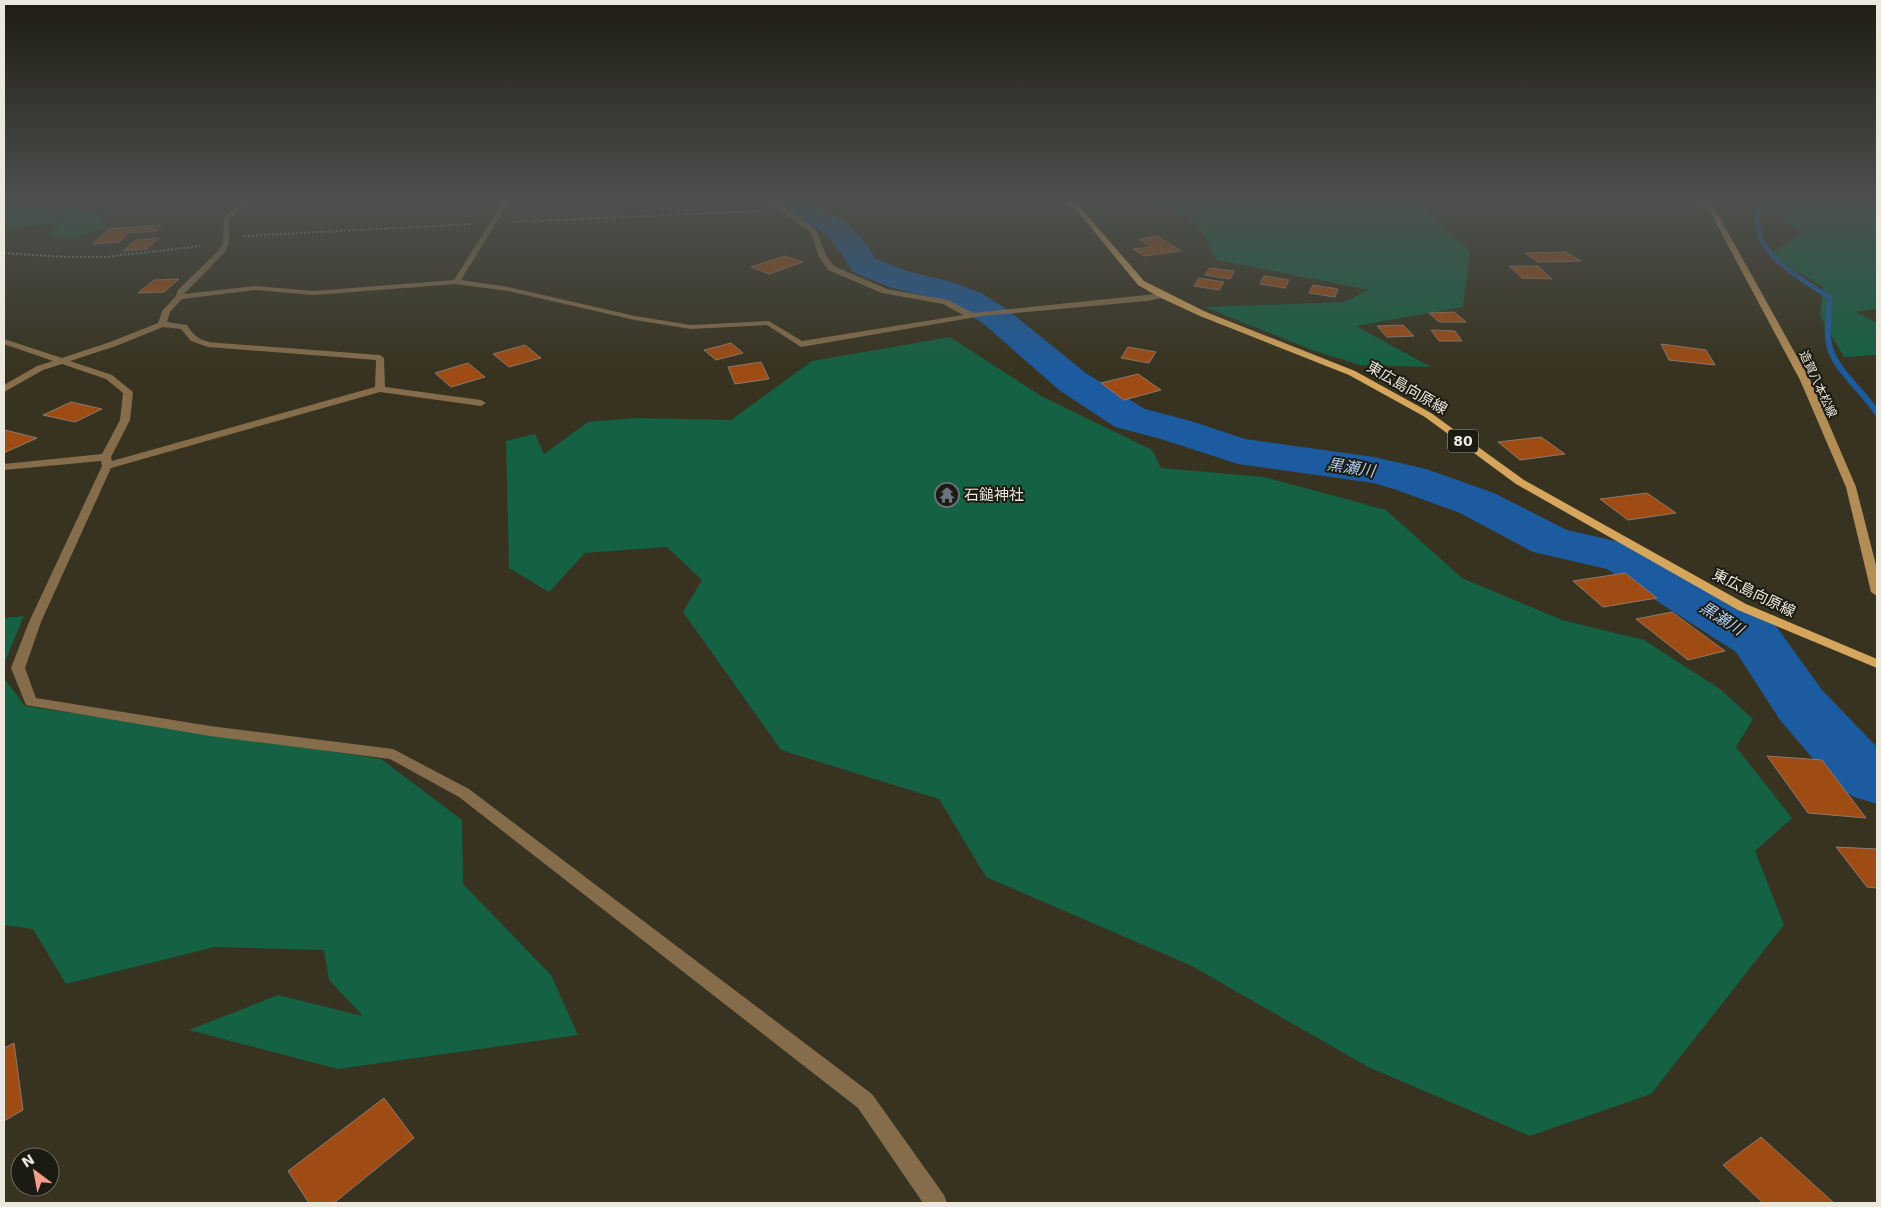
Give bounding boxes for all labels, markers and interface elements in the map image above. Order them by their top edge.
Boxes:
street label: 造賀八本松線 [1796,348,1840,420]
street label: 東広島向原線 [1364,358,1450,418]
road number: 80 [1448,430,1478,452]
water label: 黒瀬川 [1326,454,1378,481]
temple icon: 石鎚神社 [934,482,960,508]
place label: 石鎚神社 [964,486,1024,504]
street label: 東広島向原線 [1710,565,1798,621]
water label: 黒瀬川 [1696,598,1749,640]
north arrow [10,1147,60,1197]
text: N [19,1151,37,1171]

